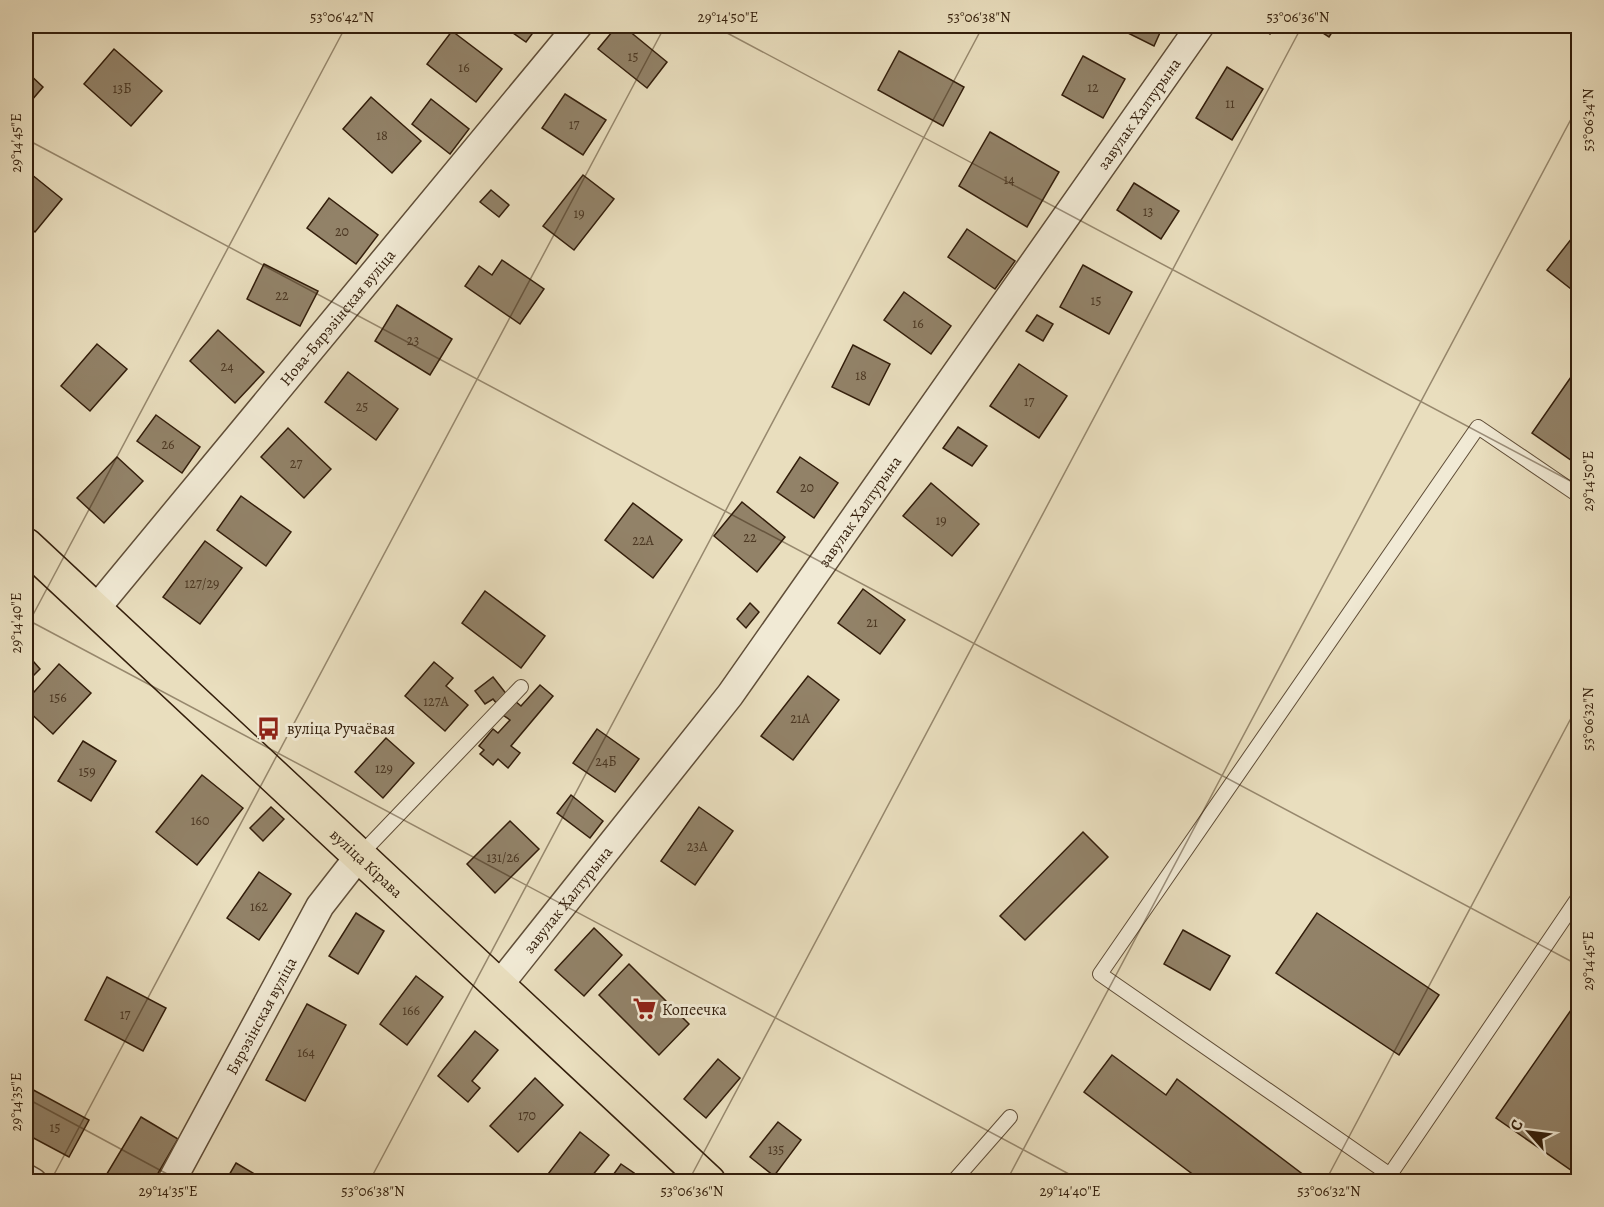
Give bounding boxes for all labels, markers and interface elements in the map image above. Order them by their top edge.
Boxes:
text: 53°06'42"N [310,7,374,27]
text: 29°14'50"E [698,7,758,27]
text: 53°06'38"N [947,7,1011,27]
text: 53°06'36"N [1266,7,1330,27]
house number: 15 [628,47,638,66]
street label: завулак Халтурына [1092,53,1187,174]
house number: 16 [458,58,470,77]
house number: 12 [1087,78,1099,97]
house number: 13Б [113,79,131,98]
text: 53°06'34"N [1578,88,1598,152]
house number: 11 [1225,94,1235,113]
text: 29°14'45"E [6,113,26,173]
house number: 17 [569,115,579,134]
house number: 18 [376,126,388,145]
house number: 14 [1003,170,1015,189]
house number: 13 [1143,202,1153,221]
house number: 19 [573,204,585,223]
house number: 20 [335,222,349,241]
street label: Нова-Бярэзінская вуліца [275,244,401,391]
house number: 22 [275,286,289,305]
house number: 15 [1091,291,1101,310]
house number: 16 [912,314,924,333]
house number: 23 [407,331,419,350]
house number: 24 [221,357,234,376]
house number: 18 [855,366,867,385]
house number: 17 [1024,392,1034,411]
house number: 25 [356,397,368,416]
house number: 26 [161,435,175,454]
street label: завулак Халтурына [813,451,907,572]
text: 29°14'50"E [1578,451,1598,511]
house number: 27 [290,454,302,473]
house number: 20 [800,478,814,497]
house number: 19 [935,511,947,530]
house number: 22 [743,528,757,547]
house number: 22А [632,531,655,550]
house number: 127/29 [185,574,219,593]
text: 29°14'40"E [6,592,26,654]
house number: 21 [866,613,878,632]
text: 53°06'32"N [1578,687,1598,751]
house number: 156 [49,688,67,707]
house number: 127А [423,692,450,711]
house number: 21А [790,709,811,728]
bus stop icon: вуліца Ручаёвая [256,715,282,741]
place label: вуліца Ручаёвая [287,718,395,740]
house number: 24Б [595,752,617,771]
house number: 129 [375,759,393,778]
house number: 159 [78,762,96,781]
house number: 160 [191,811,209,830]
street label: вуліца Кірава [325,824,408,904]
house number: 23А [687,837,708,856]
street label: завулак Халтурына [518,841,618,959]
house number: 131/26 [486,848,520,867]
house number: 162 [250,897,268,916]
text: 29°14'45"E [1578,931,1598,991]
street label: Бярэзінская вуліца [221,953,303,1079]
supermarket icon: Копеечка [631,996,657,1022]
place label: Копеечка [662,999,727,1021]
house number: 166 [402,1001,420,1020]
house number: 17 [120,1005,130,1024]
house number: 164 [297,1043,315,1062]
text: 29°14'35"E [6,1072,26,1132]
north arrow [1499,1102,1559,1162]
house number: 170 [518,1106,536,1125]
text: С [1505,1116,1529,1135]
house number: 15 [50,1118,60,1137]
house number: 135 [768,1140,784,1159]
text: 29°14'35"E [138,1181,198,1201]
text: 53°06'38"N [341,1181,405,1201]
text: 53°06'36"N [660,1181,724,1201]
text: 29°14'40"E [1039,1181,1101,1201]
text: 53°06'32"N [1297,1181,1361,1201]

